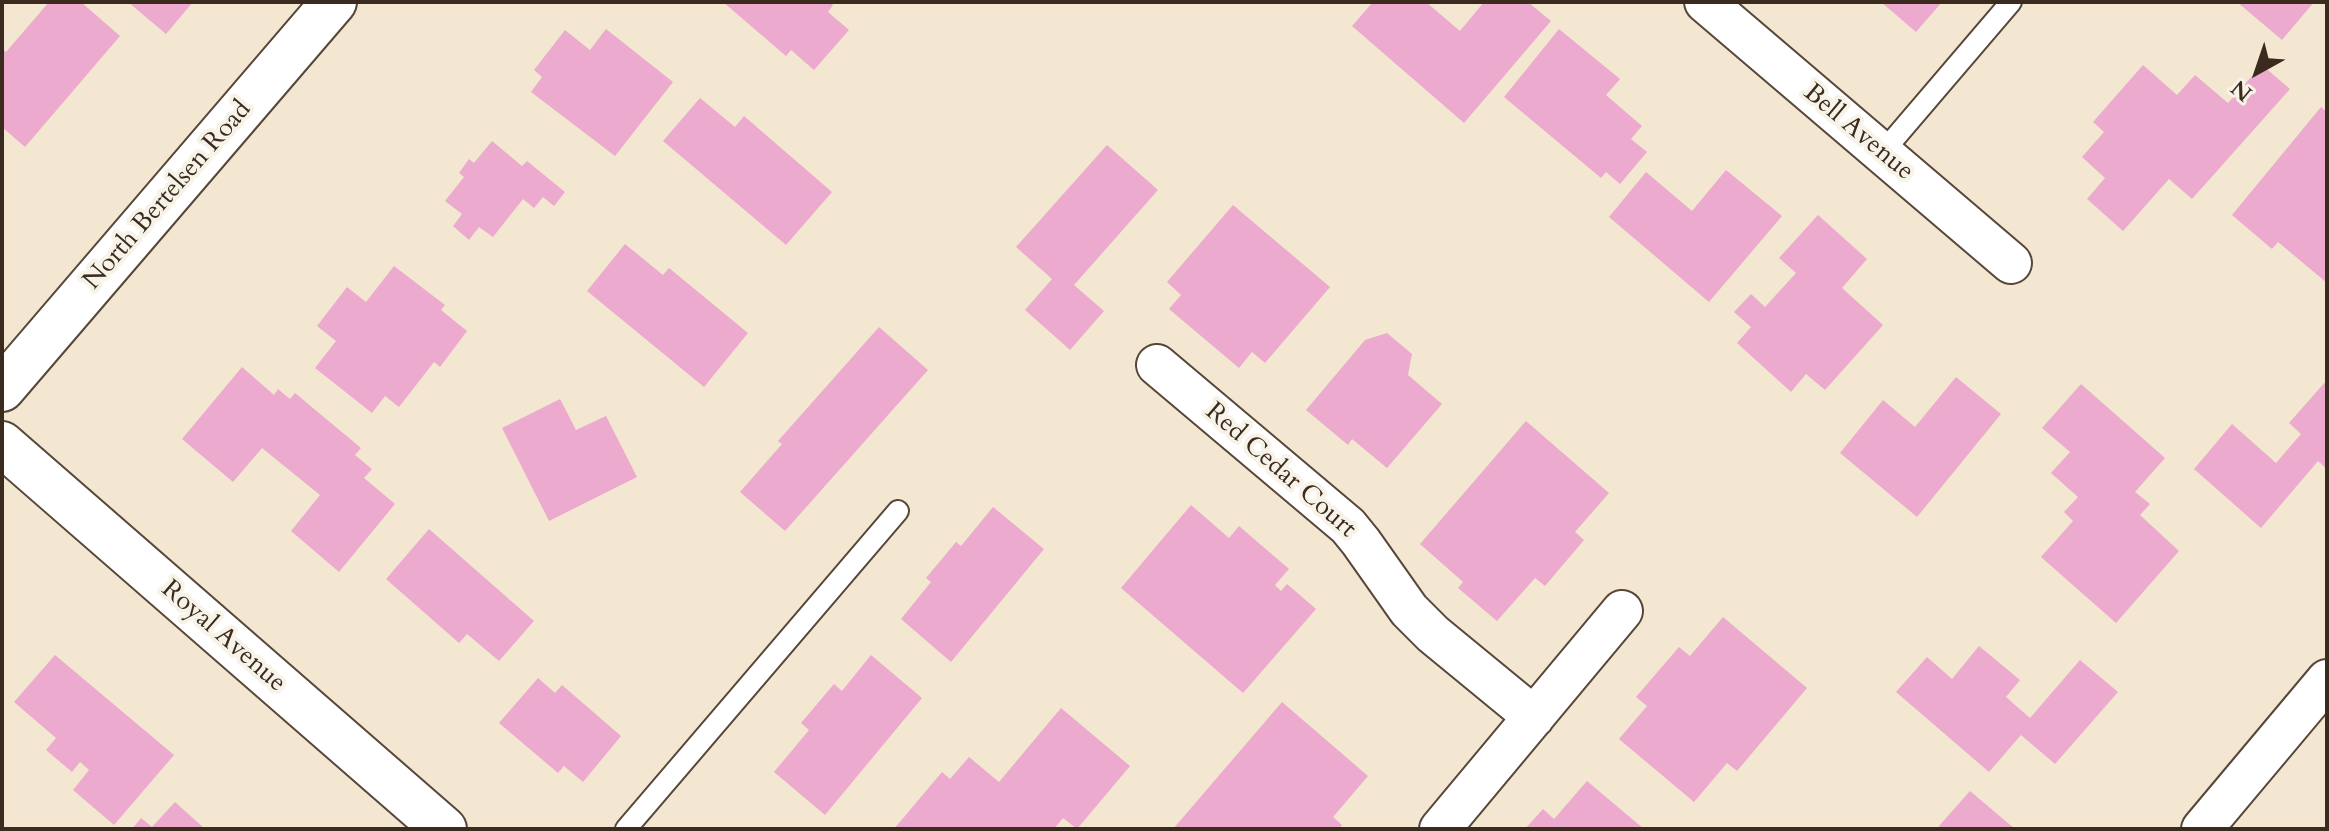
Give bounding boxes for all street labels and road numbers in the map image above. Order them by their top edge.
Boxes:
street label: Bell Avenue [1797,78,1919,188]
street label: North Bertelsen Road [77,95,259,297]
street label: Red Cedar Court [1198,397,1362,545]
street label: Royal Avenue [154,574,292,700]

